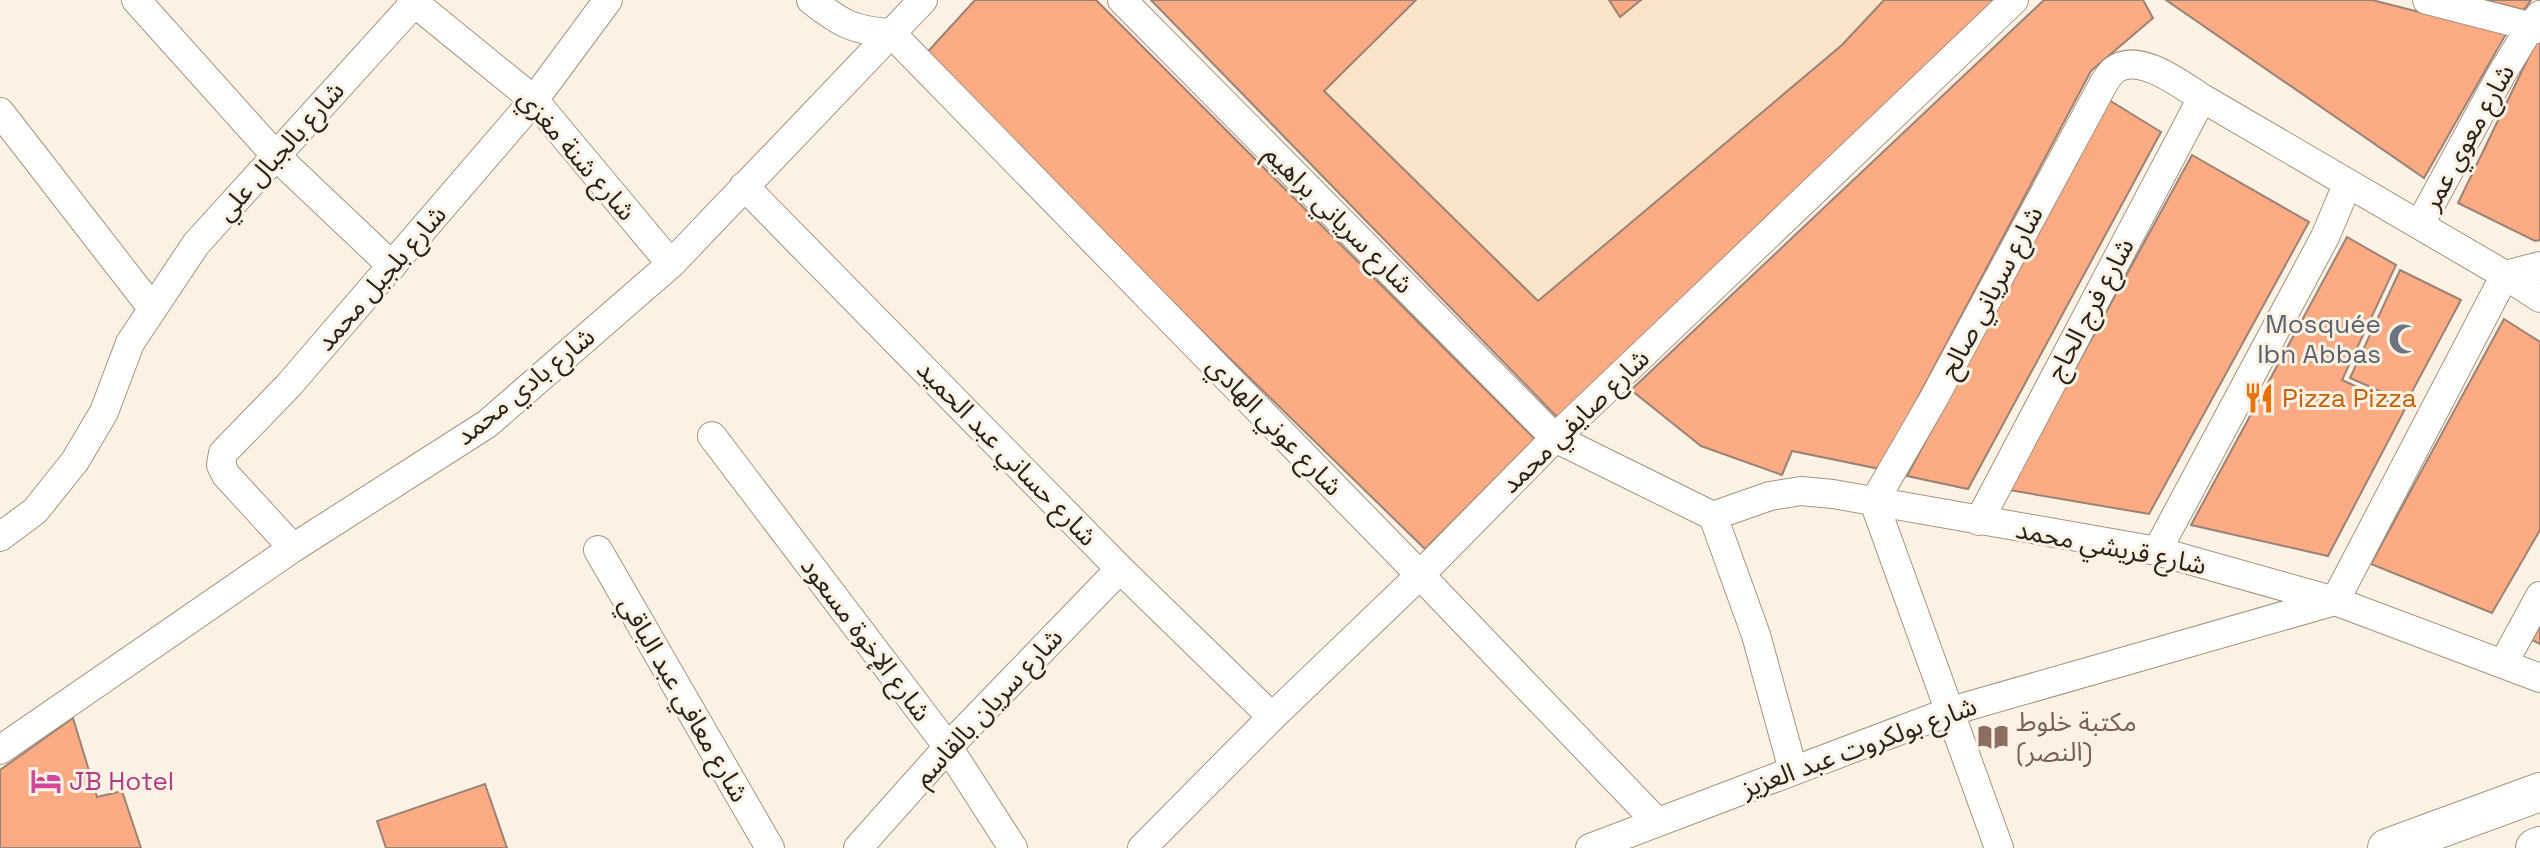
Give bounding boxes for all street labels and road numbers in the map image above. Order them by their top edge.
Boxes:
street label: شارع معوي عمر [2413,58,2525,218]
street label: شارع بالجبال علي [208,74,354,230]
street label: شارع شنة مغزي [508,82,643,230]
street label: شارع سرياني براهيم [1255,137,1421,303]
street label: شارع بلجبل محمد [308,198,455,359]
street label: شارع سرياني صالح [1931,200,2053,385]
street label: شارع فرج الحاج [2038,232,2143,387]
street label: شارع بادي محمد [448,319,604,455]
street label: شارع صايفي محمد [1493,341,1659,503]
street label: شارع عوني الهادي [1198,349,1350,505]
street label: شارع حساني عبد الحميد [907,353,1105,555]
street label: شارع قريشي محمد [2012,512,2209,585]
street label: شارع الإخوة مسعود [791,550,939,729]
street label: شارع معافي عبد الباقي [609,590,757,810]
street label: شارع سريان بالقاسم [906,621,1072,795]
street label: شارع بولكروت عبد العزيز [1736,689,1982,808]

